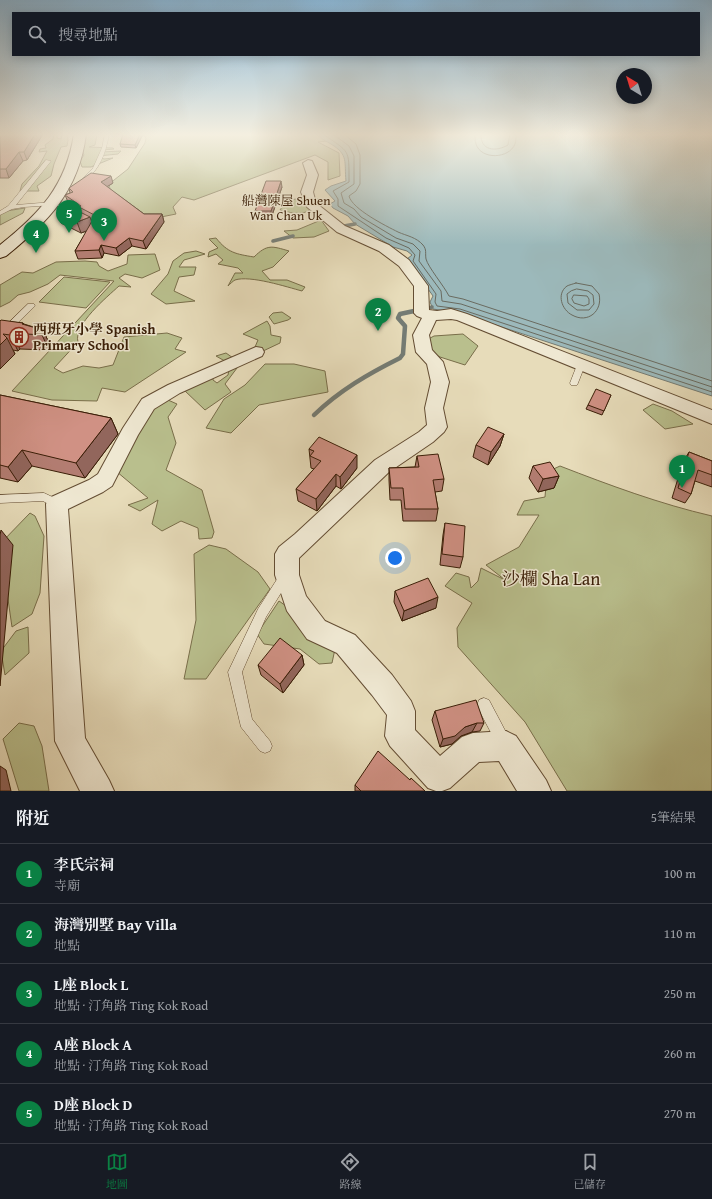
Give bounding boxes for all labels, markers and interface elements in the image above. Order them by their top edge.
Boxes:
search box [12,12,700,56]
icon: search [26,23,48,45]
text: 搜尋地點 [58,24,118,45]
north arrow [616,68,652,104]
district label: 船灣陳屋 Shuen Wan Chan Uk [242,191,331,225]
pin: 5 [56,200,82,233]
pin: 3 [91,208,117,241]
pin: 4 [23,220,49,253]
pin: 2 [365,298,391,331]
place label: 西班牙小學 Spanish Primary School [33,319,156,355]
building icon: 西班牙小學 Spanish Primary School [8,326,30,348]
pin: 1 [669,455,695,488]
your location [385,548,405,568]
district label: 沙欄 Sha Lan [502,565,600,592]
text: 附近 [16,805,50,830]
text: 5筆結果 [651,808,696,827]
text: 李氏宗祠 [54,854,114,875]
text: 1 [26,864,32,883]
text: 100 m [664,864,696,883]
text: 寺廟 [54,876,80,895]
text: 海灣別墅 Bay Villa [54,914,177,935]
text: 2 [26,924,32,943]
text: 110 m [664,924,696,943]
text: 地點 [54,936,80,955]
text: L座 Block L [54,974,128,995]
text: 3 [26,984,32,1003]
text: 250 m [664,984,696,1003]
text: 地點 · 汀角路 Ting Kok Road [54,996,208,1015]
text: A座 Block A [54,1034,132,1055]
text: 4 [26,1044,32,1063]
text: 260 m [664,1044,696,1063]
text: 地點 · 汀角路 Ting Kok Road [54,1056,208,1075]
text: D座 Block D [54,1094,132,1115]
text: 5 [26,1104,32,1123]
text: 270 m [664,1104,696,1123]
text: 地點 · 汀角路 Ting Kok Road [54,1116,208,1135]
tab: 地圖 [106,1151,128,1192]
tab: 路線 [339,1151,361,1192]
tab: 已儲存 [573,1151,606,1192]

